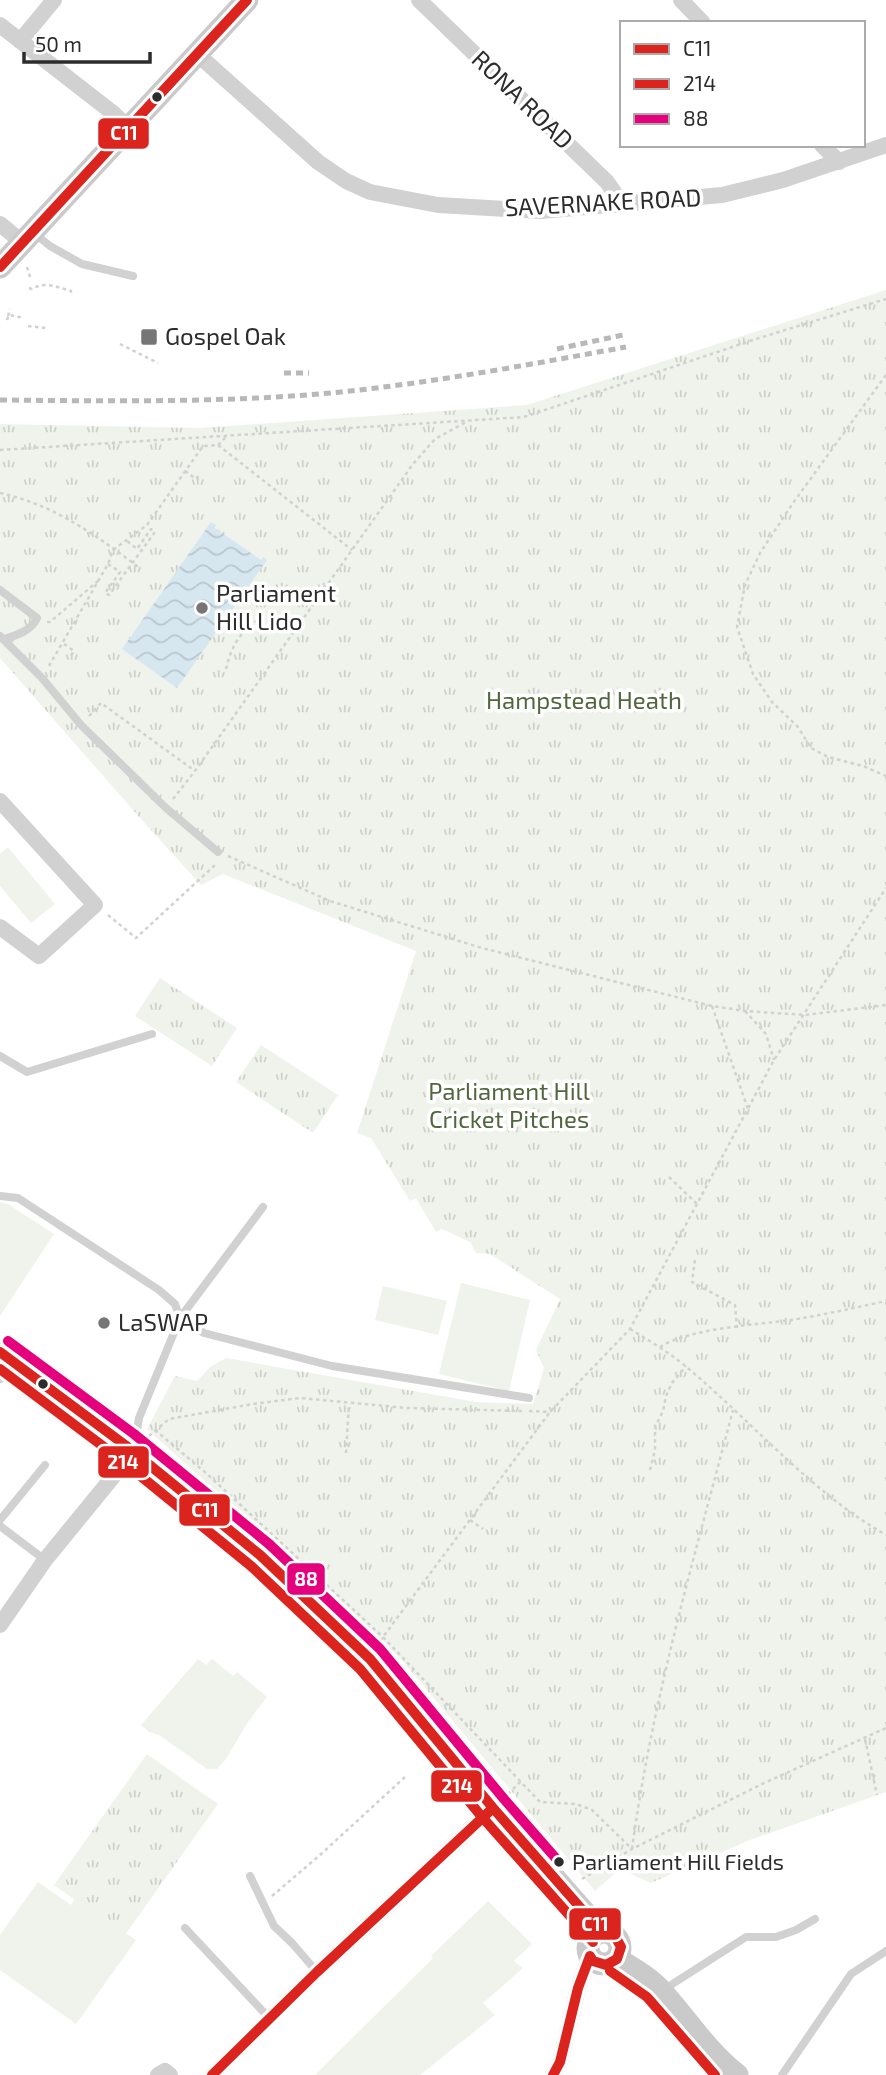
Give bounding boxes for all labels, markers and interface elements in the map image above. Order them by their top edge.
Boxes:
scale bar [24,21,150,65]
legend [620,21,865,147]
text: 50 m [35,31,82,56]
text: C11 [683,35,712,60]
street label: RONA ROAD [467,44,580,154]
text: 214 [683,70,716,95]
unlabelled marker [150,90,164,104]
text: 88 [683,105,709,130]
line badge: C11 [97,117,150,150]
text: C11 [110,121,138,144]
street label: SAVERNAKE ROAD [504,182,702,221]
place label: Gospel Oak [165,321,286,350]
marker: Gospel Oak [139,327,159,347]
place label: Parliament Hill Lido [216,578,336,635]
marker: Parliament Hill Lido [194,600,210,616]
park label: Hampstead Heath [486,685,682,714]
park label: Parliament Hill Cricket Pitches [428,1076,590,1133]
place label: LaSWAP [118,1307,208,1336]
marker: LaSWAP [96,1315,112,1331]
unlabelled marker [36,1377,50,1391]
line badge: 214 [97,1445,150,1479]
text: 214 [107,1450,139,1473]
line badge: C11 [178,1493,231,1527]
text: C11 [191,1498,219,1521]
line badge: 88 [286,1562,326,1596]
text: 88 [294,1567,318,1590]
line badge: 214 [430,1769,483,1803]
text: 214 [441,1774,473,1797]
place label: Parliament Hill Fields [572,1848,784,1874]
marker: Parliament Hill Fields [552,1855,566,1869]
line badge: C11 [568,1907,622,1941]
text: C11 [581,1912,609,1935]

